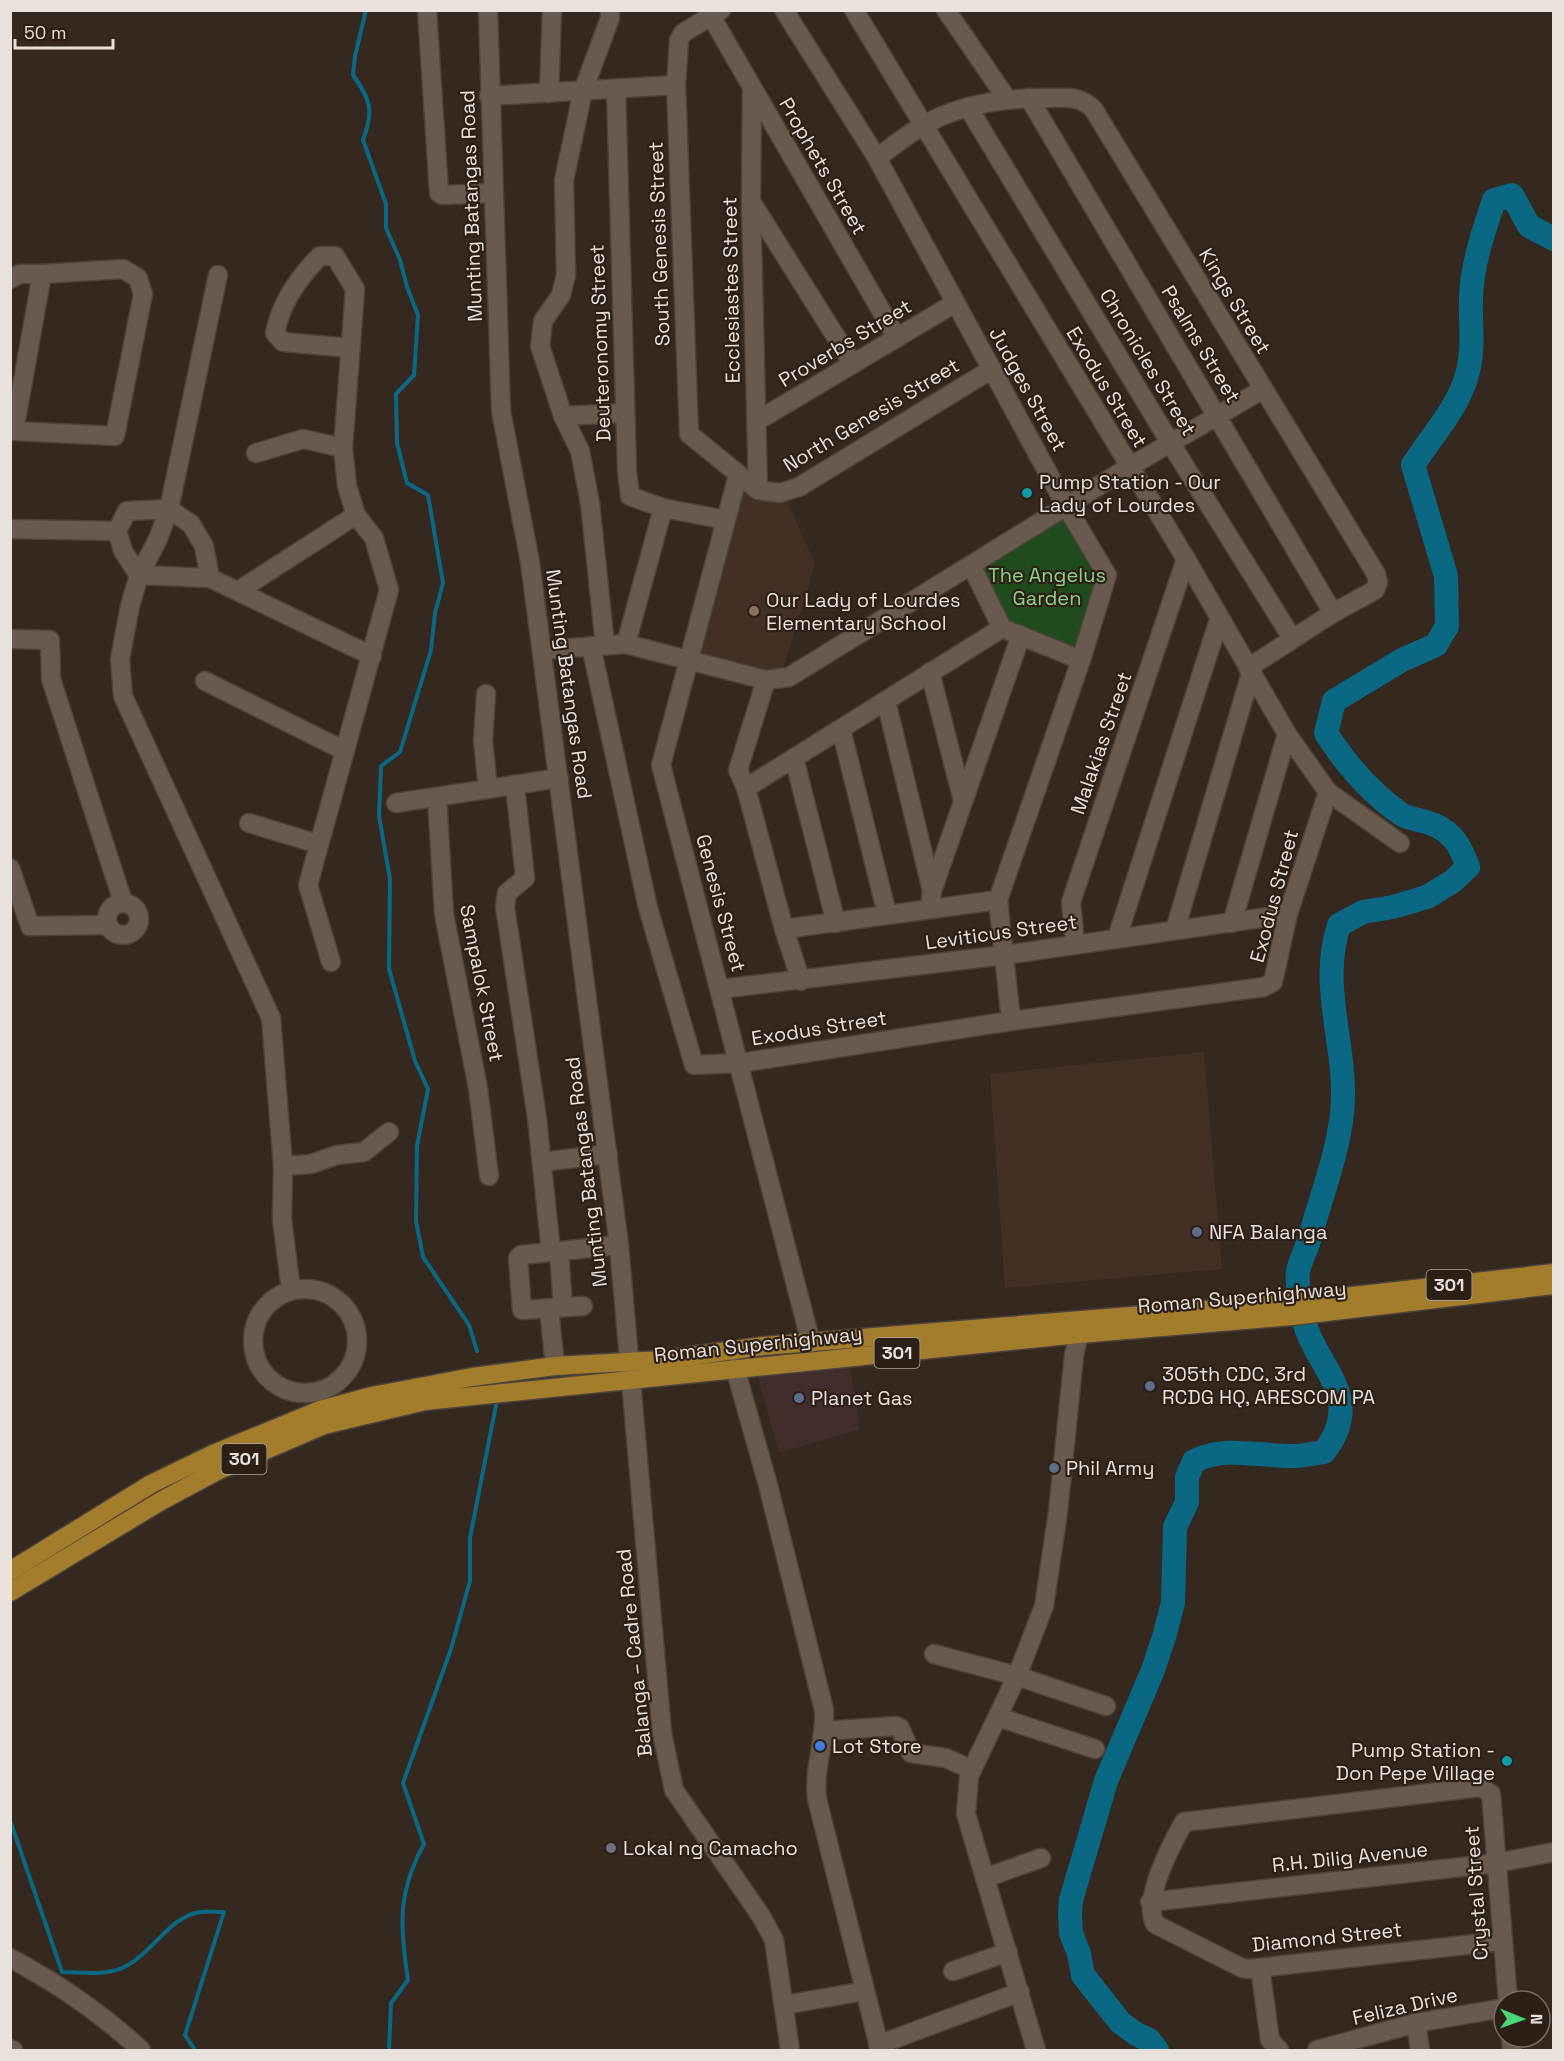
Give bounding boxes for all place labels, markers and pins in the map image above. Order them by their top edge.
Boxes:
place label: Pump Station - Our Lady of Lourdes [1039,469,1221,518]
marker: Pump Station - Our Lady of Lourdes [1020,486,1034,500]
place label: Our Lady of Lourdes Elementary School [766,587,961,636]
marker: Our Lady of Lourdes Elementary School [747,604,761,618]
place label: NFA Balanga [1209,1219,1327,1245]
marker: NFA Balanga [1190,1225,1204,1239]
place label: 305th CDC, 3rd RCDG HQ, ARESCOM PA [1162,1361,1376,1410]
marker: 305th CDC, 3rd RCDG HQ, ARESCOM PA [1143,1379,1157,1393]
place label: Planet Gas [811,1385,913,1411]
marker: Planet Gas [792,1391,806,1405]
place label: Phil Army [1066,1455,1154,1481]
marker: Phil Army [1047,1461,1061,1475]
place label: Lot Store [832,1733,922,1759]
place label: Pump Station - Don Pepe Village [1336,1737,1495,1786]
marker: Lot Store [813,1739,827,1753]
marker: Pump Station - Don Pepe Village [1500,1754,1514,1768]
place label: Lokal ng Camacho [623,1835,798,1861]
marker: Lokal ng Camacho [604,1841,618,1855]

